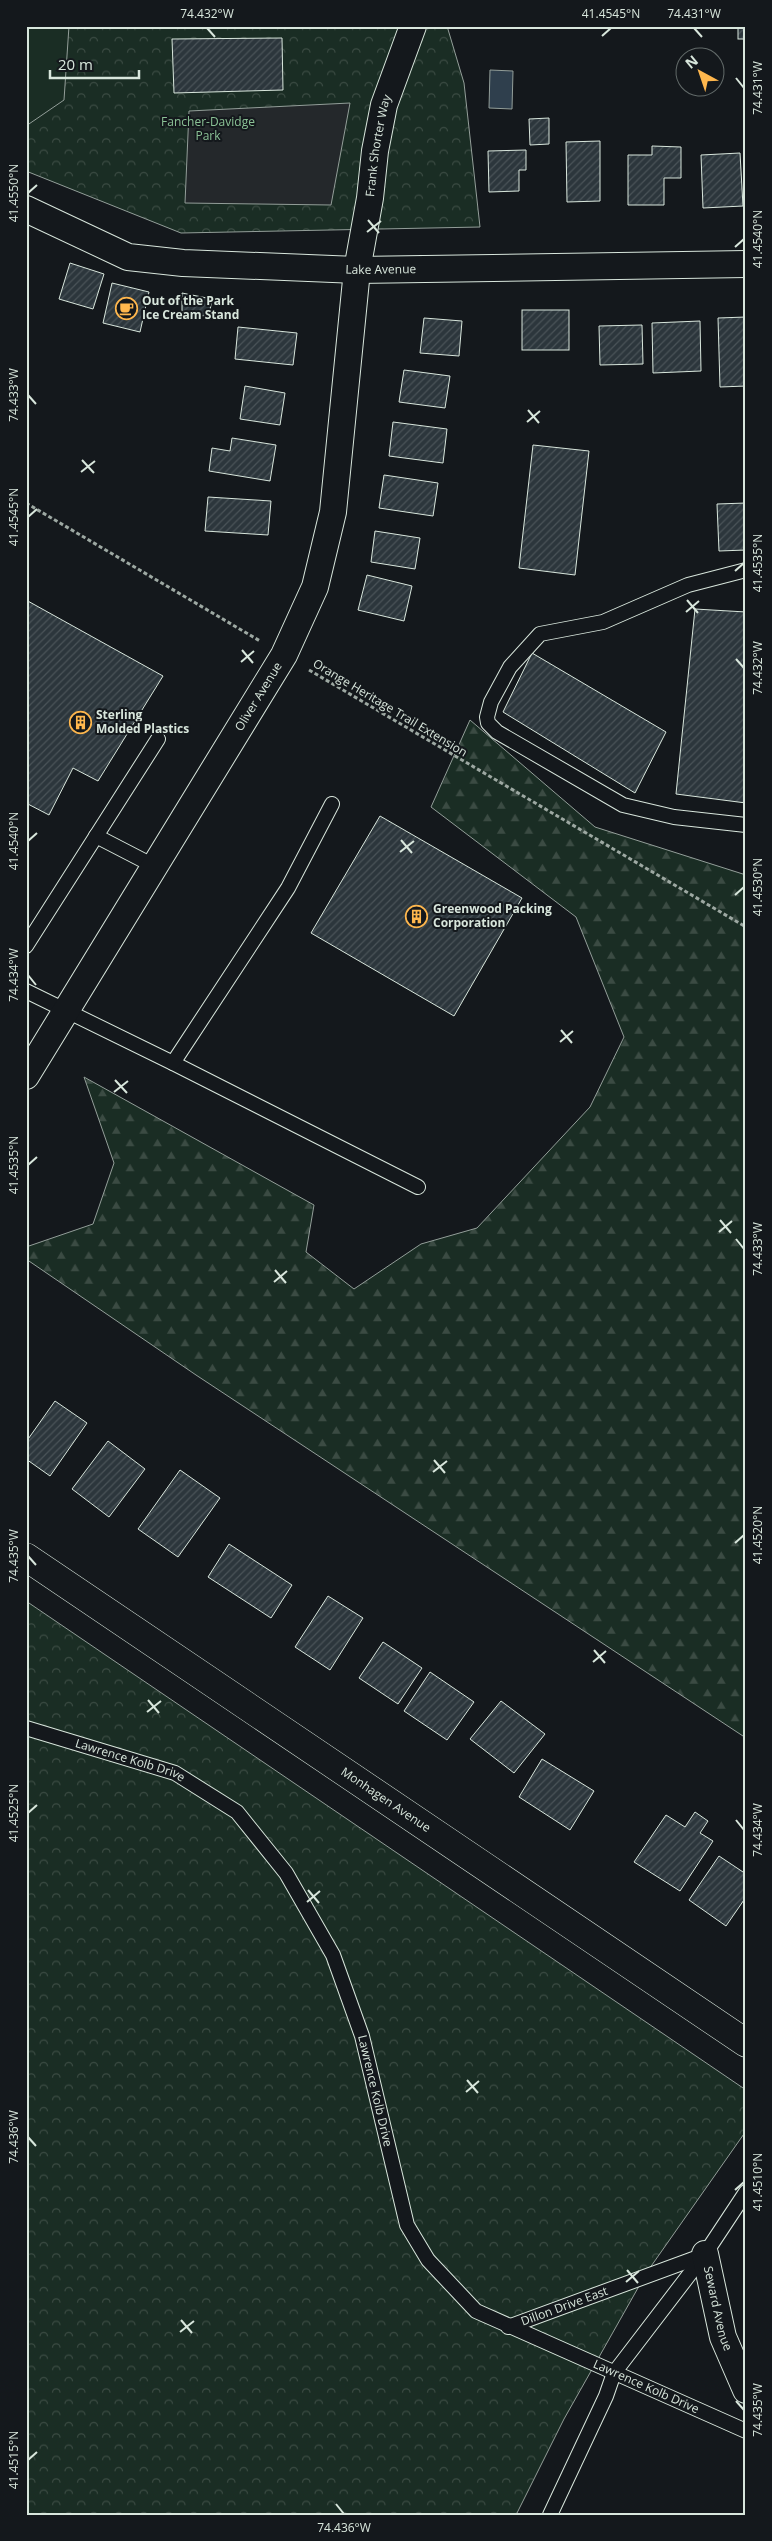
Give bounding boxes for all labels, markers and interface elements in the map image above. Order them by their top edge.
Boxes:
text: 74.432°W [180,5,234,22]
text: 41.4545°N [582,5,640,22]
text: 74.431°W [667,5,721,22]
scale bar [50,48,139,80]
north arrow [674,48,724,98]
text: N [681,51,702,73]
text: 20 m [58,54,93,74]
text: 74.431°W [749,61,766,115]
street label: Frank Shorter Way [361,91,396,198]
park label: Fancher-Davidge Park [161,113,255,144]
text: 41.4550°N [5,164,22,222]
text: 41.4540°N [749,210,766,268]
street label: Lake Avenue [345,260,417,278]
place label: Out of the Park Ice Cream Stand [142,292,239,323]
cafe icon: Out of the Park Ice Cream Stand [114,296,138,320]
text: 74.433°W [5,368,22,422]
text: 41.4545°N [5,488,22,546]
text: 41.4535°N [749,534,766,592]
text: 74.432°W [749,641,766,695]
street label: Orange Heritage Trail Extension [310,655,471,761]
street label: Oliver Avenue [230,658,286,734]
place label: Sterling Molded Plastics [96,706,189,737]
building icon: Sterling Molded Plastics [68,710,92,734]
text: 41.4540°N [5,812,22,870]
text: 41.4530°N [749,858,766,916]
place label: Greenwood Packing Corporation [433,900,552,931]
building icon: Greenwood Packing Corporation [405,904,429,928]
text: 74.434°W [5,948,22,1002]
text: 41.4535°N [5,1136,22,1194]
text: 74.433°W [749,1222,766,1276]
text: 41.4520°N [749,1506,766,1564]
text: 74.435°W [5,1529,22,1583]
street label: Lawrence Kolb Drive [73,1734,189,1786]
street label: Monhagen Avenue [338,1763,434,1836]
text: 41.4525°N [5,1784,22,1842]
text: 74.434°W [749,1803,766,1857]
street label: Lawrence Kolb Drive [354,2033,397,2149]
text: 74.436°W [5,2110,22,2164]
text: 41.4510°N [749,2153,766,2211]
street label: Seward Avenue [700,2265,737,2354]
street label: Dillon Drive East [518,2282,610,2330]
street label: Lawrence Kolb Drive [591,2355,702,2417]
text: 74.435°W [749,2383,766,2437]
text: 41.4515°N [5,2431,22,2489]
text: 74.436°W [317,2519,371,2536]

